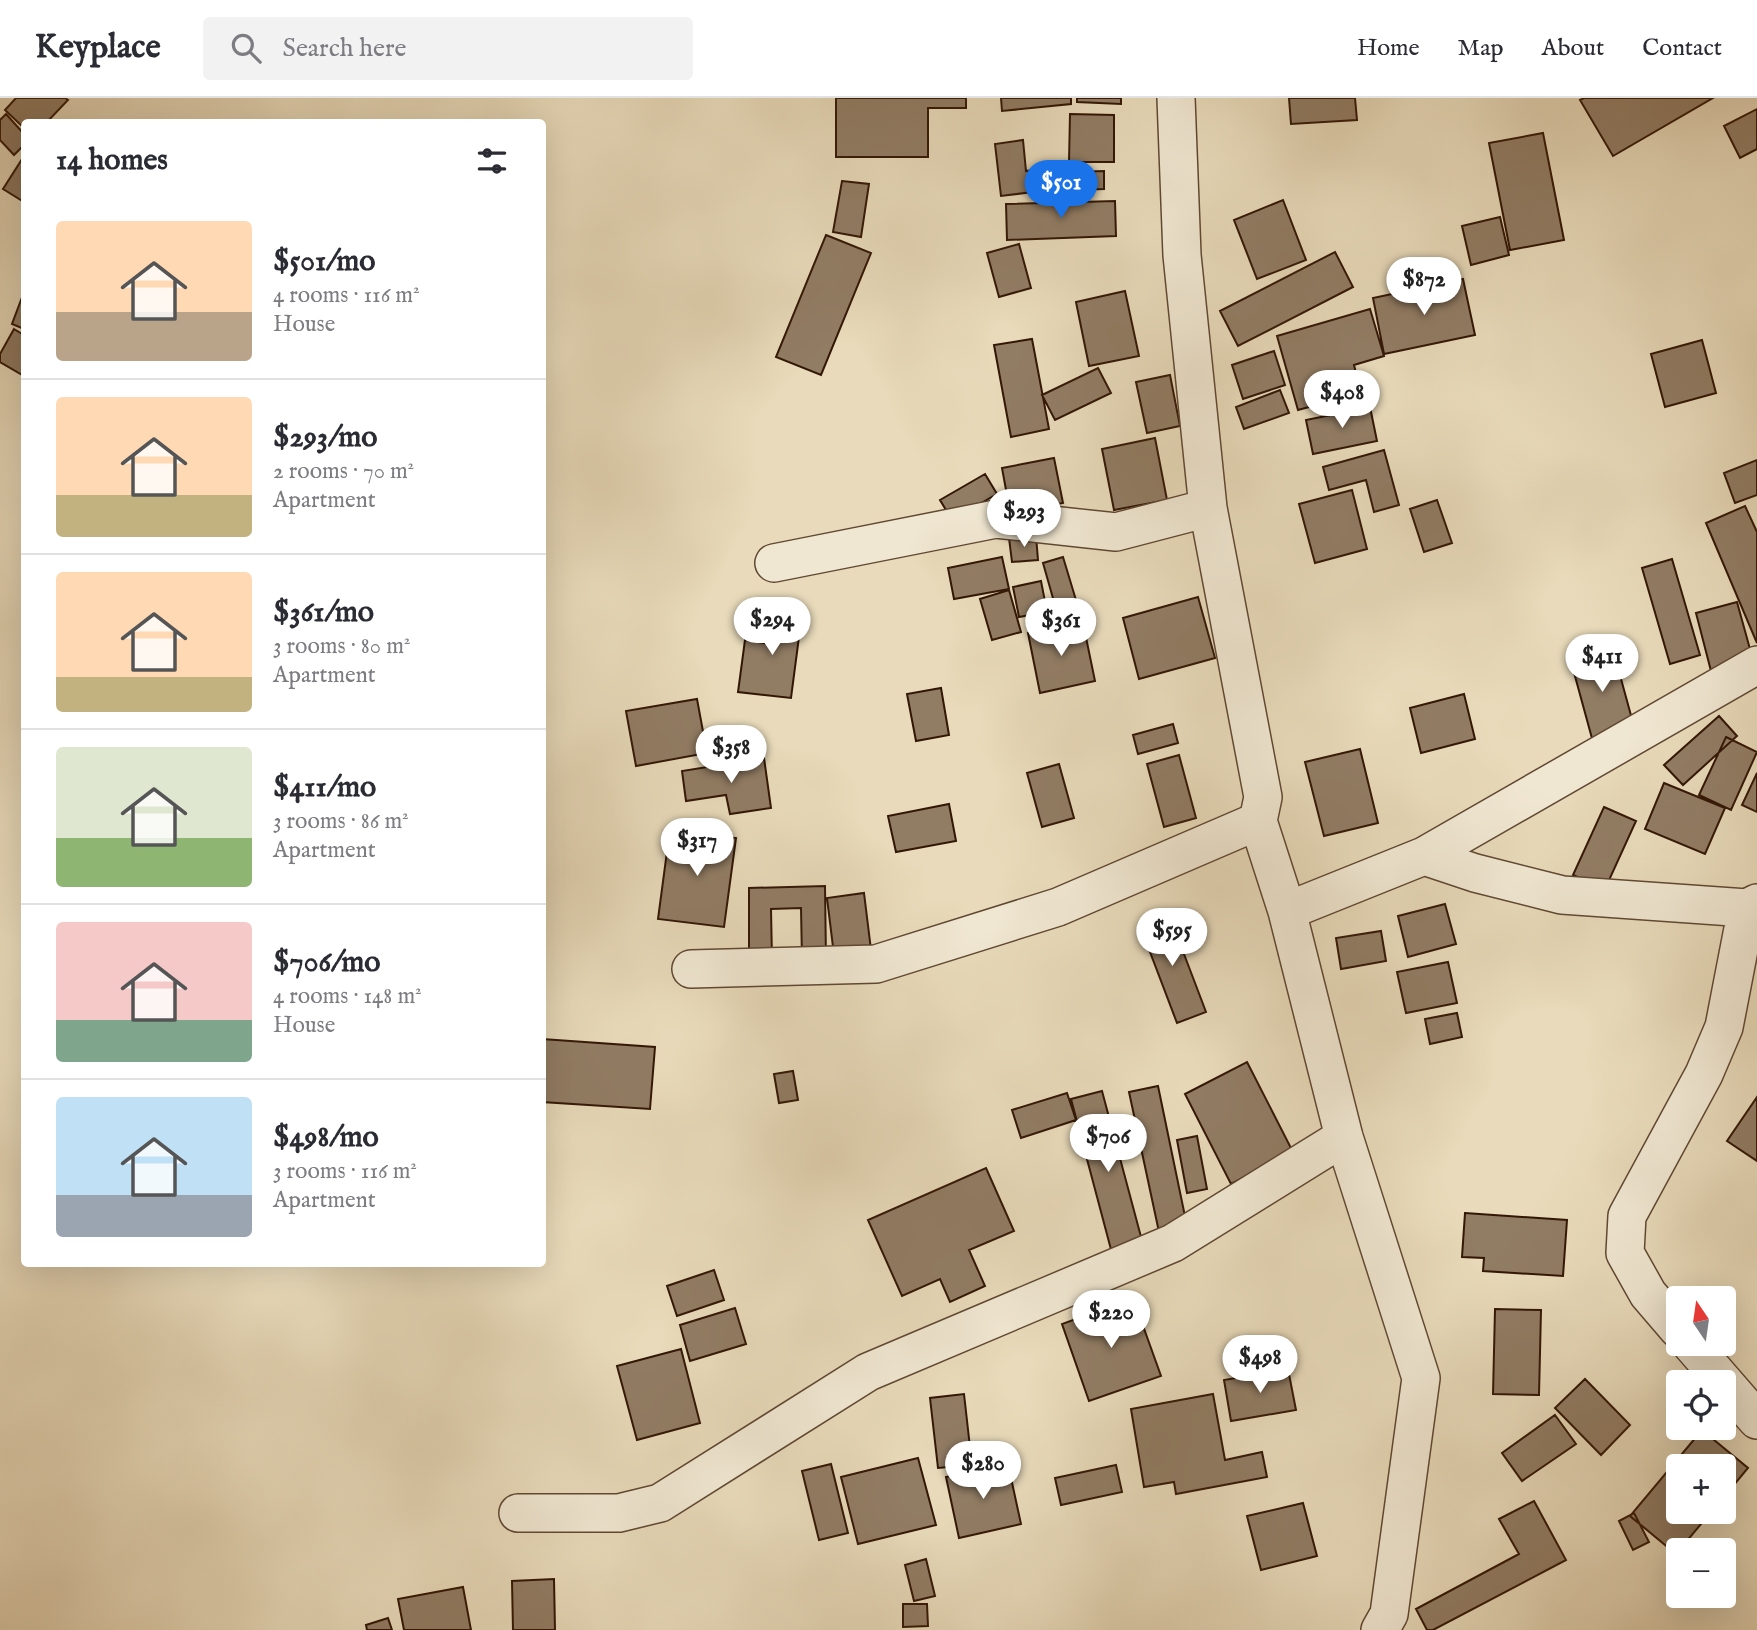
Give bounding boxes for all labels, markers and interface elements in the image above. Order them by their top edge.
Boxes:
search box [203,17,693,80]
text: Keyplace [35,27,161,69]
icon: search [227,29,265,67]
text: Search here [283,32,407,65]
text: Home [1357,33,1420,64]
text: Map [1458,33,1504,64]
text: About [1542,33,1604,64]
text: Contact [1642,33,1722,64]
text: 14 homes [56,142,168,180]
icon: filters [473,142,511,180]
pin: $501 [1020,160,1102,220]
text: $501 [1041,168,1081,197]
text: $501/mo [273,243,376,281]
icon: home [112,249,196,333]
pin: $872 [1383,258,1465,317]
text: $872 [1402,265,1446,294]
text: 4 rooms · 116 m² [273,281,420,310]
text: House [273,310,335,339]
pin: $408 [1301,370,1383,430]
text: $408 [1320,378,1364,407]
text: $293/mo [273,419,377,457]
icon: home [112,425,196,509]
text: 2 rooms · 70 m² [273,457,414,486]
text: Apartment [273,486,376,515]
pin: $293 [983,490,1065,549]
text: $293 [1003,497,1045,526]
text: $361/mo [273,594,374,632]
pin: $294 [731,598,813,657]
pin: $361 [1020,598,1102,658]
icon: home [112,600,196,684]
text: $294 [750,605,794,634]
text: $361 [1041,606,1081,635]
text: 3 rooms · 80 m² [273,632,410,661]
pin: $411 [1561,634,1643,694]
text: $411 [1581,642,1623,671]
text: Apartment [273,661,376,690]
pin: $358 [690,726,772,785]
text: $358 [712,733,750,762]
text: $411/mo [273,769,376,807]
icon: home [112,775,196,859]
text: 3 rooms · 86 m² [273,807,409,836]
pin: $317 [656,818,738,878]
text: $317 [677,826,717,855]
text: Apartment [273,836,376,865]
pin: $595 [1131,908,1213,968]
text: $595 [1152,916,1192,945]
text: $706/mo [273,944,381,982]
icon: home [112,950,196,1034]
text: 4 rooms · 148 m² [273,982,422,1011]
text: House [273,1011,335,1040]
pin: $706 [1067,1114,1149,1174]
text: $498/mo [273,1119,379,1157]
text: $706 [1086,1122,1130,1151]
icon: home [112,1125,196,1209]
text: 3 rooms · 116 m² [273,1157,417,1186]
text: Apartment [273,1186,376,1215]
north arrow [1666,1286,1736,1356]
map controls [1666,1286,1736,1608]
pin: $220 [1070,1290,1152,1350]
text: $220 [1088,1298,1134,1327]
pin: $498 [1219,1336,1301,1395]
text: $498 [1238,1343,1282,1372]
button: locate [1666,1370,1736,1440]
pin: $280 [942,1442,1024,1501]
text: $280 [961,1449,1005,1478]
button: + [1666,1454,1736,1524]
button: − [1666,1538,1736,1608]

